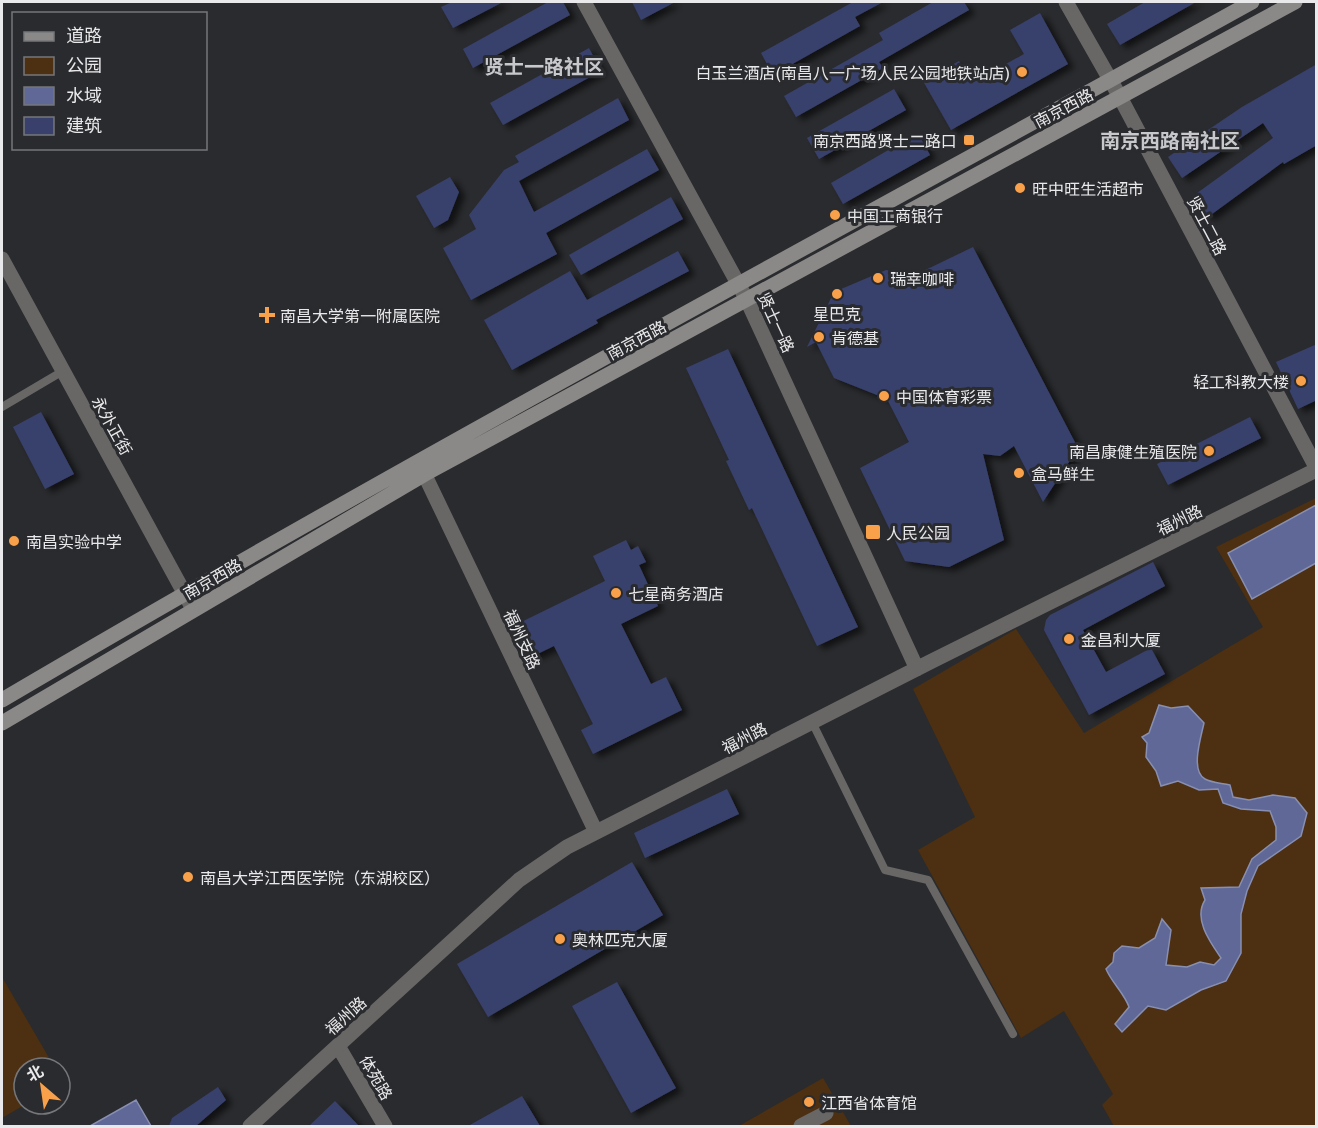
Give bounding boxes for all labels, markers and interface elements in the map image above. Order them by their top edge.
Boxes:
legend [12,12,207,150]
text: 道路 [66,21,102,48]
district label: 贤士一路社区 [484,50,604,80]
text: 公园 [66,51,102,78]
place label: 白玉兰酒店(南昌八一广场人民公园地铁站店) [695,60,1010,84]
marker: 白玉兰酒店(南昌八一广场人民公园地铁站店) [1015,65,1029,79]
text: 水域 [66,81,102,108]
street label: 南京西路 [1029,81,1097,133]
text: 建筑 [66,111,102,138]
district label: 南京西路南社区 [1100,124,1240,154]
place label: 南京西路贤士二路口 [813,128,957,152]
marker: 南京西路贤士二路口 [962,133,976,147]
place label: 旺中旺生活超市 [1032,176,1144,200]
marker: 旺中旺生活超市 [1013,181,1027,195]
street label: 贤士二路 [1182,191,1234,259]
place label: 中国工商银行 [847,203,943,227]
marker: 中国工商银行 [828,208,842,222]
place label: 瑞幸咖啡 [890,266,954,290]
marker: 瑞幸咖啡 [871,271,885,285]
marker: 星巴克 [830,287,844,301]
street label: 贤士一路 [753,288,801,356]
place label: 星巴克 [813,301,861,325]
place label: 南昌大学第一附属医院 [280,303,440,327]
marker: 南昌大学第一附属医院 [258,306,276,324]
street label: 南京西路 [602,313,670,365]
place label: 肯德基 [831,325,879,349]
marker: 肯德基 [812,330,826,344]
place label: 轻工科教大楼 [1193,369,1289,393]
marker: 轻工科教大楼 [1294,374,1308,388]
place label: 中国体育彩票 [896,384,992,408]
marker: 中国体育彩票 [877,389,891,403]
street label: 永外正街 [87,391,139,459]
place label: 南昌康健生殖医院 [1069,439,1197,463]
marker: 南昌康健生殖医院 [1202,444,1216,458]
place label: 盒马鲜生 [1031,461,1095,485]
marker: 盒马鲜生 [1012,466,1026,480]
street label: 福州路 [1152,498,1206,540]
place label: 人民公园 [886,520,950,544]
marker: 人民公园 [864,523,882,541]
place label: 南昌实验中学 [26,529,122,553]
marker: 南昌实验中学 [7,534,21,548]
street label: 南京西路 [178,552,246,604]
place label: 七星商务酒店 [628,581,724,605]
marker: 七星商务酒店 [609,586,623,600]
street label: 福州支路 [499,605,547,673]
place label: 金昌利大厦 [1081,627,1161,651]
marker: 金昌利大厦 [1062,632,1076,646]
street label: 福州路 [717,715,771,759]
place label: 南昌大学江西医学院（东湖校区） [200,865,440,889]
marker: 南昌大学江西医学院（东湖校区） [181,870,195,884]
place label: 奥林匹克大厦 [572,927,668,951]
marker: 奥林匹克大厦 [553,932,567,946]
street label: 福州路 [319,990,371,1040]
street label: 体苑路 [355,1050,399,1104]
north arrow [12,1056,72,1116]
text: 北 [21,1058,47,1086]
place label: 江西省体育馆 [821,1090,917,1114]
marker: 江西省体育馆 [802,1095,816,1109]

